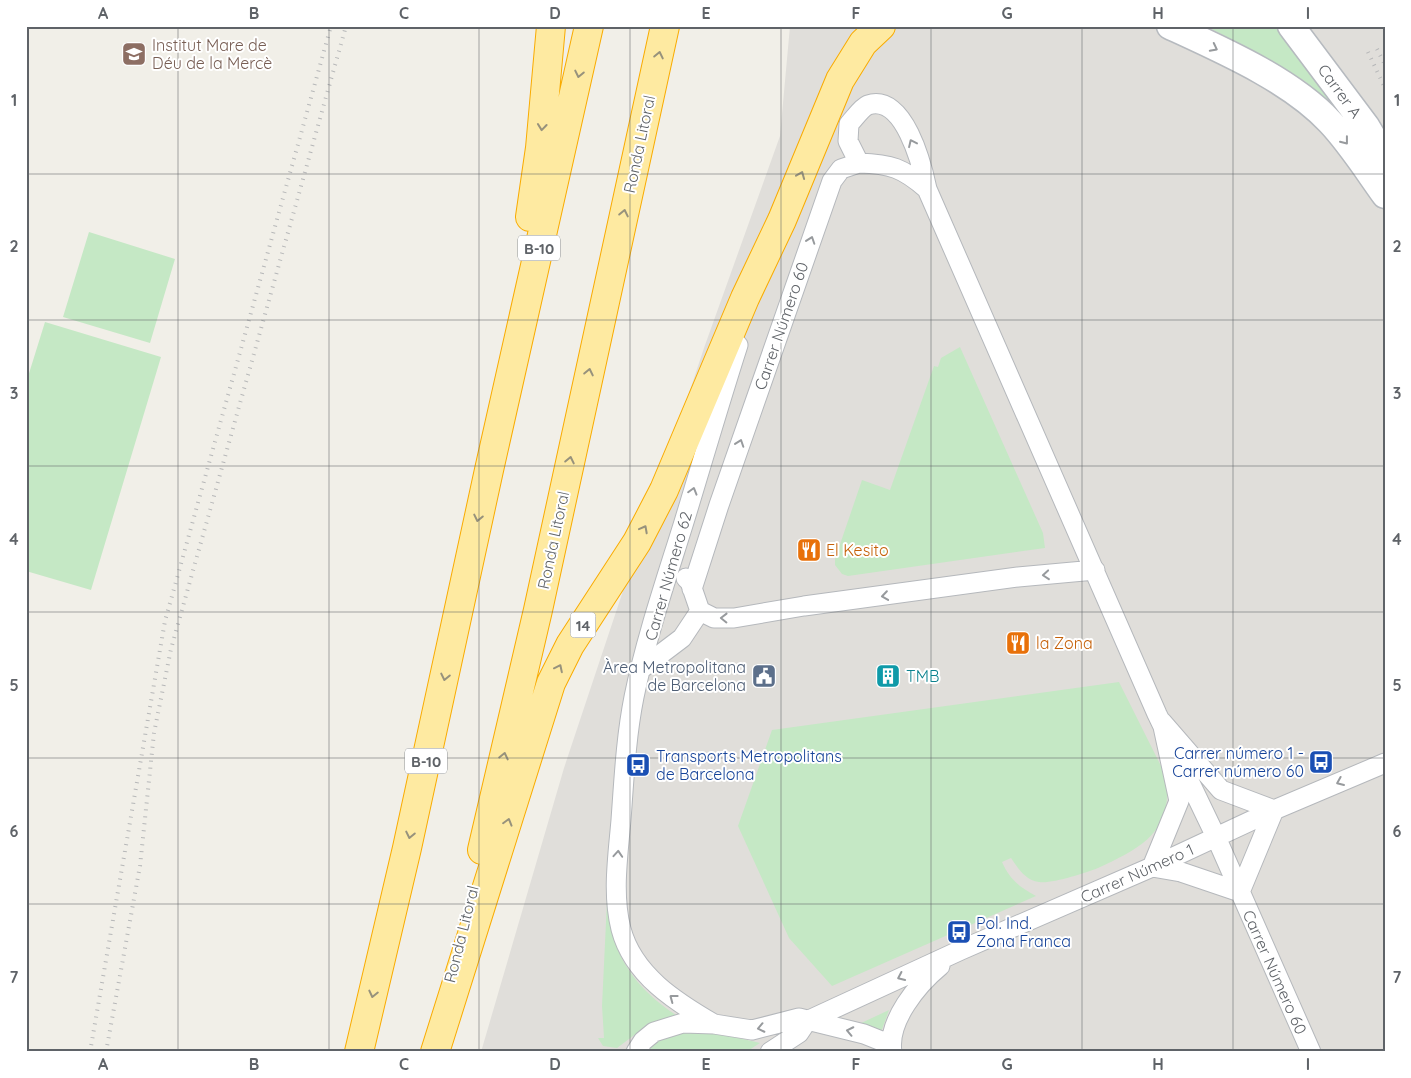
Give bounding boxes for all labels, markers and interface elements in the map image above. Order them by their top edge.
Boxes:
text: A [98,3,109,23]
text: B [249,3,259,23]
text: C [399,3,409,23]
text: D [549,3,561,23]
text: E [701,3,711,23]
text: F [852,3,861,23]
text: G [1001,3,1013,23]
text: H [1152,3,1164,23]
text: I [1306,3,1310,23]
place label: Institut Mare de Déu de la Mercè [152,35,272,73]
school or university icon: Institut Mare de Déu de la Mercè [121,41,147,67]
one-way arrow [1209,42,1218,52]
one-way arrow [653,50,664,59]
street label: Carrer A [1314,60,1366,122]
one-way arrow [574,69,584,78]
text: 1 [11,90,17,110]
text: 1 [1394,90,1400,110]
street label: Ronda Litoral [619,93,659,195]
one-way arrow [537,123,548,131]
one-way arrow [1339,135,1348,145]
one-way arrow [908,139,918,148]
one-way arrow [795,171,805,180]
one-way arrow [618,209,629,218]
text: 2 [9,236,19,256]
road number: B-10 [518,236,560,260]
one-way arrow [805,236,815,245]
text: 2 [1392,236,1402,256]
street label: Carrer Número 60 [750,259,812,393]
one-way arrow [583,368,594,376]
text: 3 [10,383,18,403]
text: 3 [1393,383,1401,403]
one-way arrow [734,439,744,448]
one-way arrow [564,456,575,464]
one-way arrow [687,487,697,496]
street label: Ronda Litoral [533,489,573,591]
street label: Carrer Número 62 [640,509,696,643]
one-way arrow [474,513,484,522]
one-way arrow [637,525,647,534]
text: 4 [9,529,19,549]
text: 4 [1392,529,1402,549]
restaurant icon: El Kesito [796,537,822,563]
place label: El Kesito [826,540,889,560]
one-way arrow [1042,569,1050,580]
one-way arrow [881,590,889,601]
road number: 14 [570,612,596,638]
one-way arrow [720,613,728,623]
restaurant icon: la Zona [1005,630,1031,656]
place label: la Zona [1036,633,1093,653]
place label: Àrea Metropolitana de Barcelona [603,657,746,695]
public building icon: Àrea Metropolitana de Barcelona [751,663,777,689]
building icon: TMB [875,663,901,689]
one-way arrow [553,664,563,673]
place label: TMB [906,666,939,686]
one-way arrow [440,672,450,681]
text: 5 [9,675,19,695]
text: 5 [1392,675,1402,695]
place label: Carrer número 1 - Carrer número 60 [1172,743,1304,781]
place label: Transports Metropolitans de Barcelona [656,746,842,784]
road number: B-10 [405,748,447,774]
bus stop icon: Carrer número 1 - Carrer número 60 [1308,749,1334,775]
one-way arrow [498,752,509,761]
bus stop icon: Transports Metropolitans de Barcelona [625,752,651,778]
one-way arrow [1336,776,1345,786]
one-way arrow [503,818,513,826]
text: 6 [10,821,19,841]
text: 6 [1393,821,1402,841]
one-way arrow [405,831,416,840]
street label: Carrer Número 1 [1077,839,1197,907]
one-way arrow [613,850,624,858]
street label: Ronda Litoral [439,883,483,985]
street label: Carrer Número 60 [1239,907,1311,1037]
place label: Pol. Ind. Zona Franca [976,913,1071,951]
bus stop icon: Pol. Ind. Zona Franca [946,919,972,945]
text: 7 [10,967,19,987]
text: 7 [1393,967,1402,987]
one-way arrow [897,971,906,982]
one-way arrow [368,989,379,998]
one-way arrow [670,995,679,1003]
one-way arrow [756,1023,765,1033]
one-way arrow [846,1027,855,1037]
text: A [98,1054,109,1074]
text: B [249,1054,259,1074]
text: C [399,1054,409,1074]
text: D [549,1054,561,1074]
text: E [701,1054,711,1074]
text: F [852,1054,861,1074]
text: G [1001,1054,1013,1074]
text: H [1152,1054,1164,1074]
text: I [1306,1054,1310,1074]

